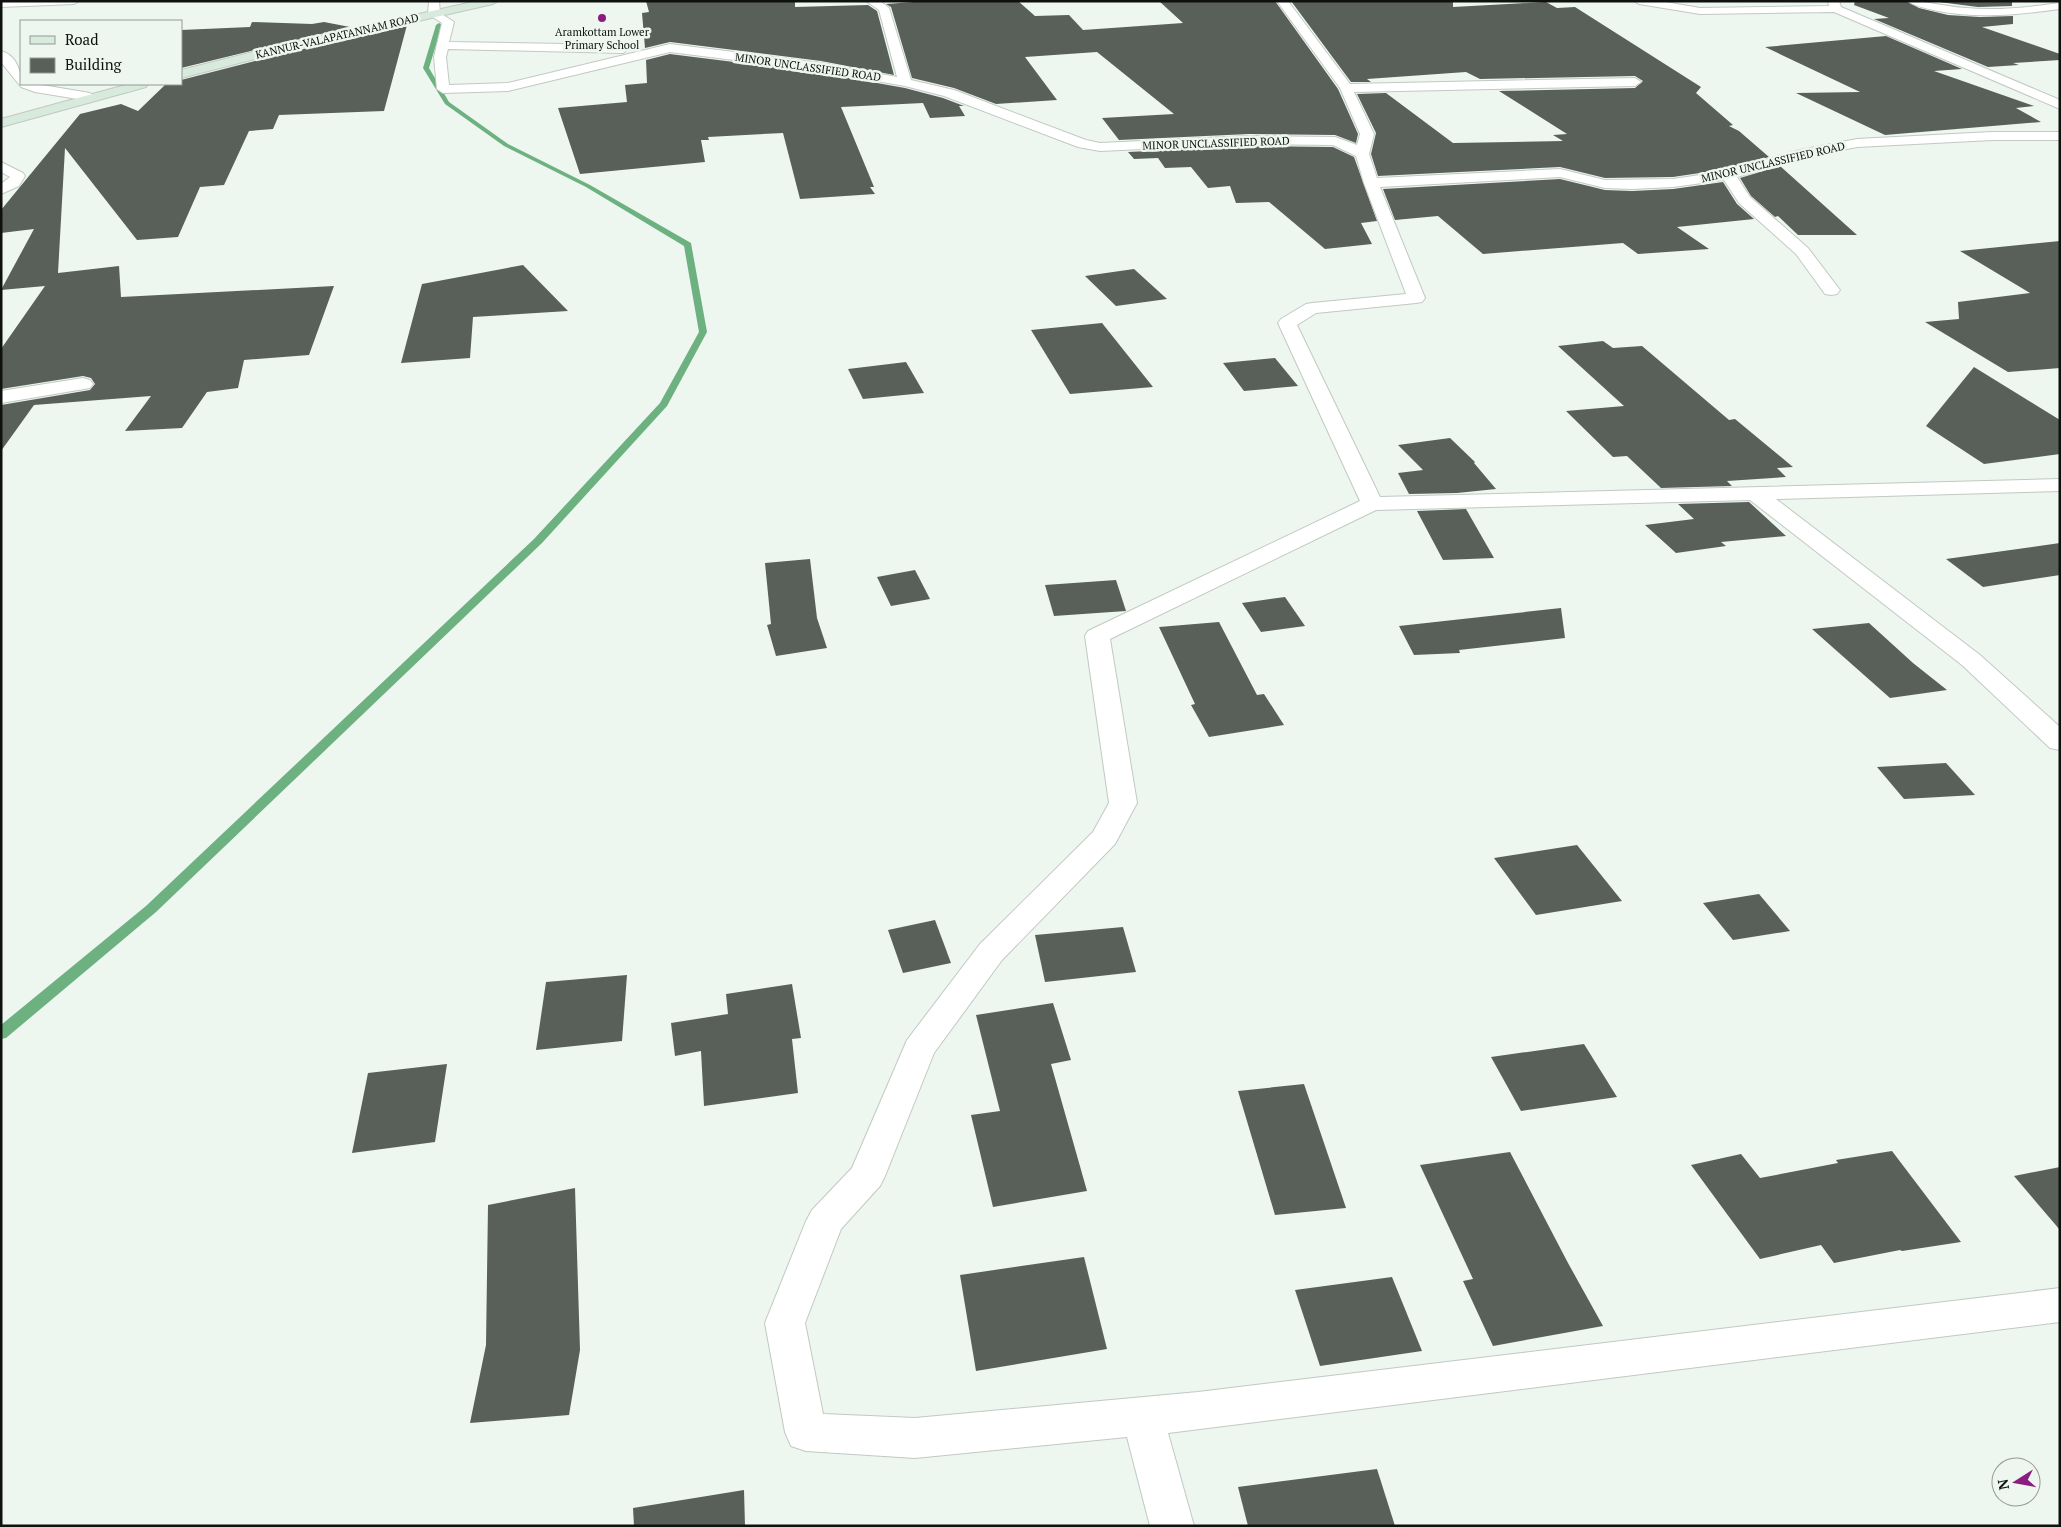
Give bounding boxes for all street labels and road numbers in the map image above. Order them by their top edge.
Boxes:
street label: KANNUR-VALAPATANNAM ROAD [254,10,420,62]
street label: MINOR UNCLASSIFIED ROAD [734,50,882,84]
street label: MINOR UNCLASSIFIED ROAD [1142,133,1290,153]
street label: MINOR UNCLASSIFIED ROAD [1700,139,1847,185]

